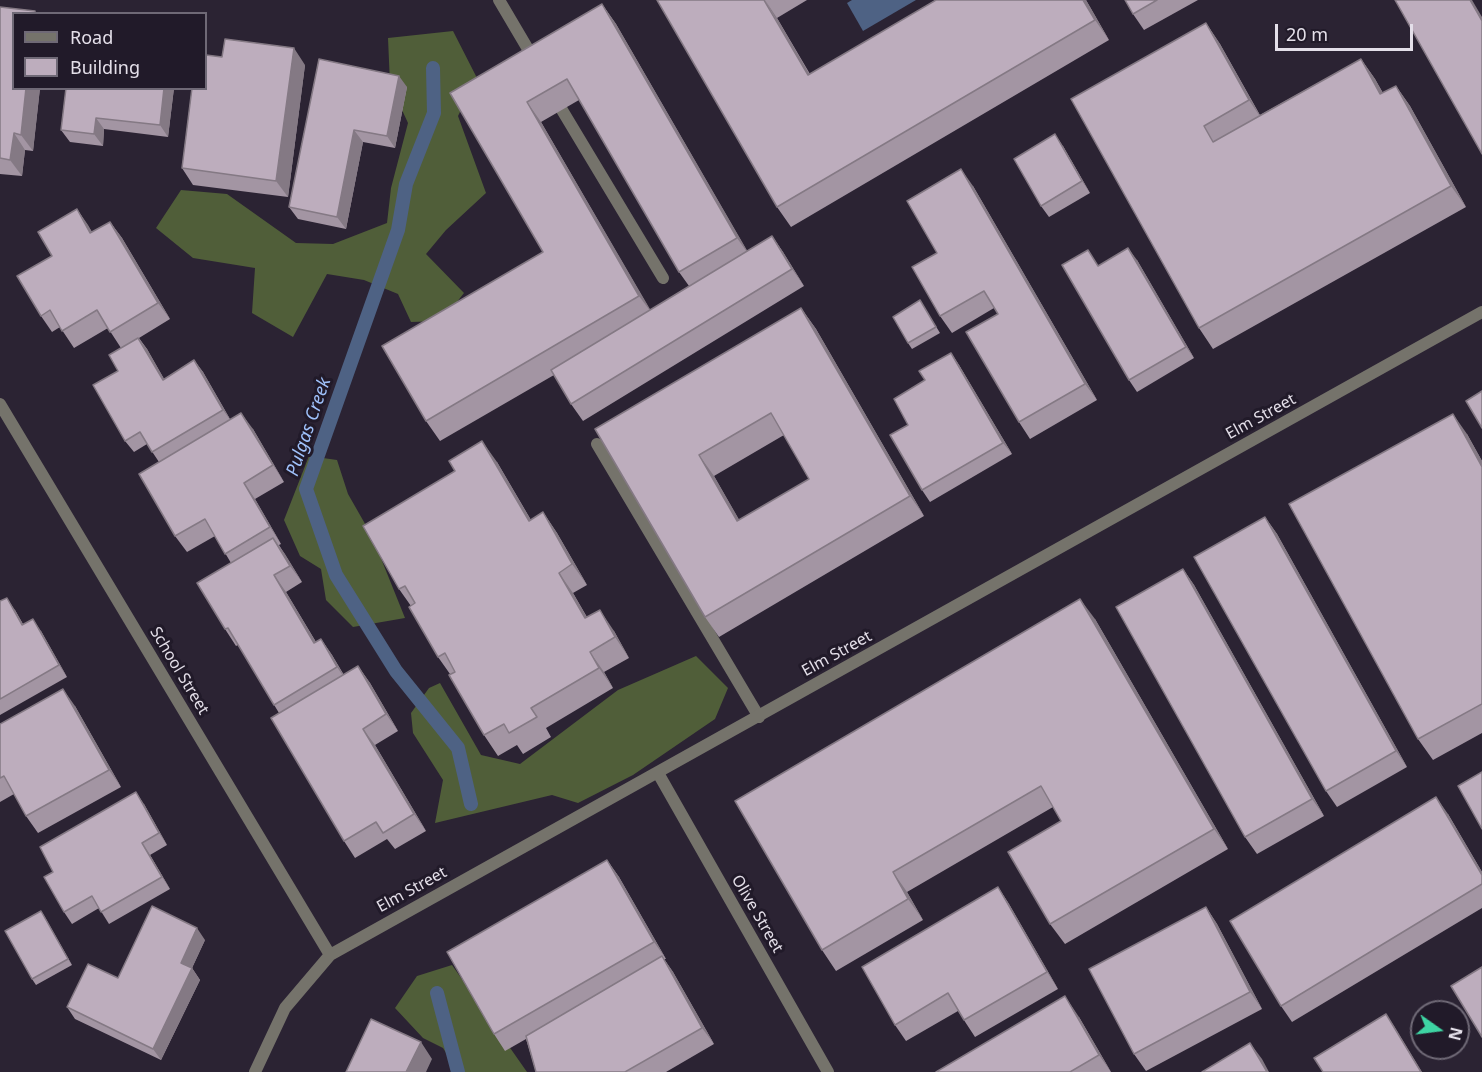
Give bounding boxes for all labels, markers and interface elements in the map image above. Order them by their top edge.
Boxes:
legend [12,12,207,90]
scale bar [1278,12,1416,50]
text: 20 m [1286,22,1328,46]
text: Road [70,25,113,49]
text: Building [70,55,140,79]
water label: Pulgas Creek [282,375,336,479]
street label: Elm Street [1223,390,1299,444]
street label: School Street [145,624,213,718]
street label: Elm Street [799,627,875,681]
street label: Elm Street [374,863,450,917]
street label: Olive Street [727,872,787,956]
north arrow [1410,1000,1470,1060]
text: N [1443,1025,1468,1043]

